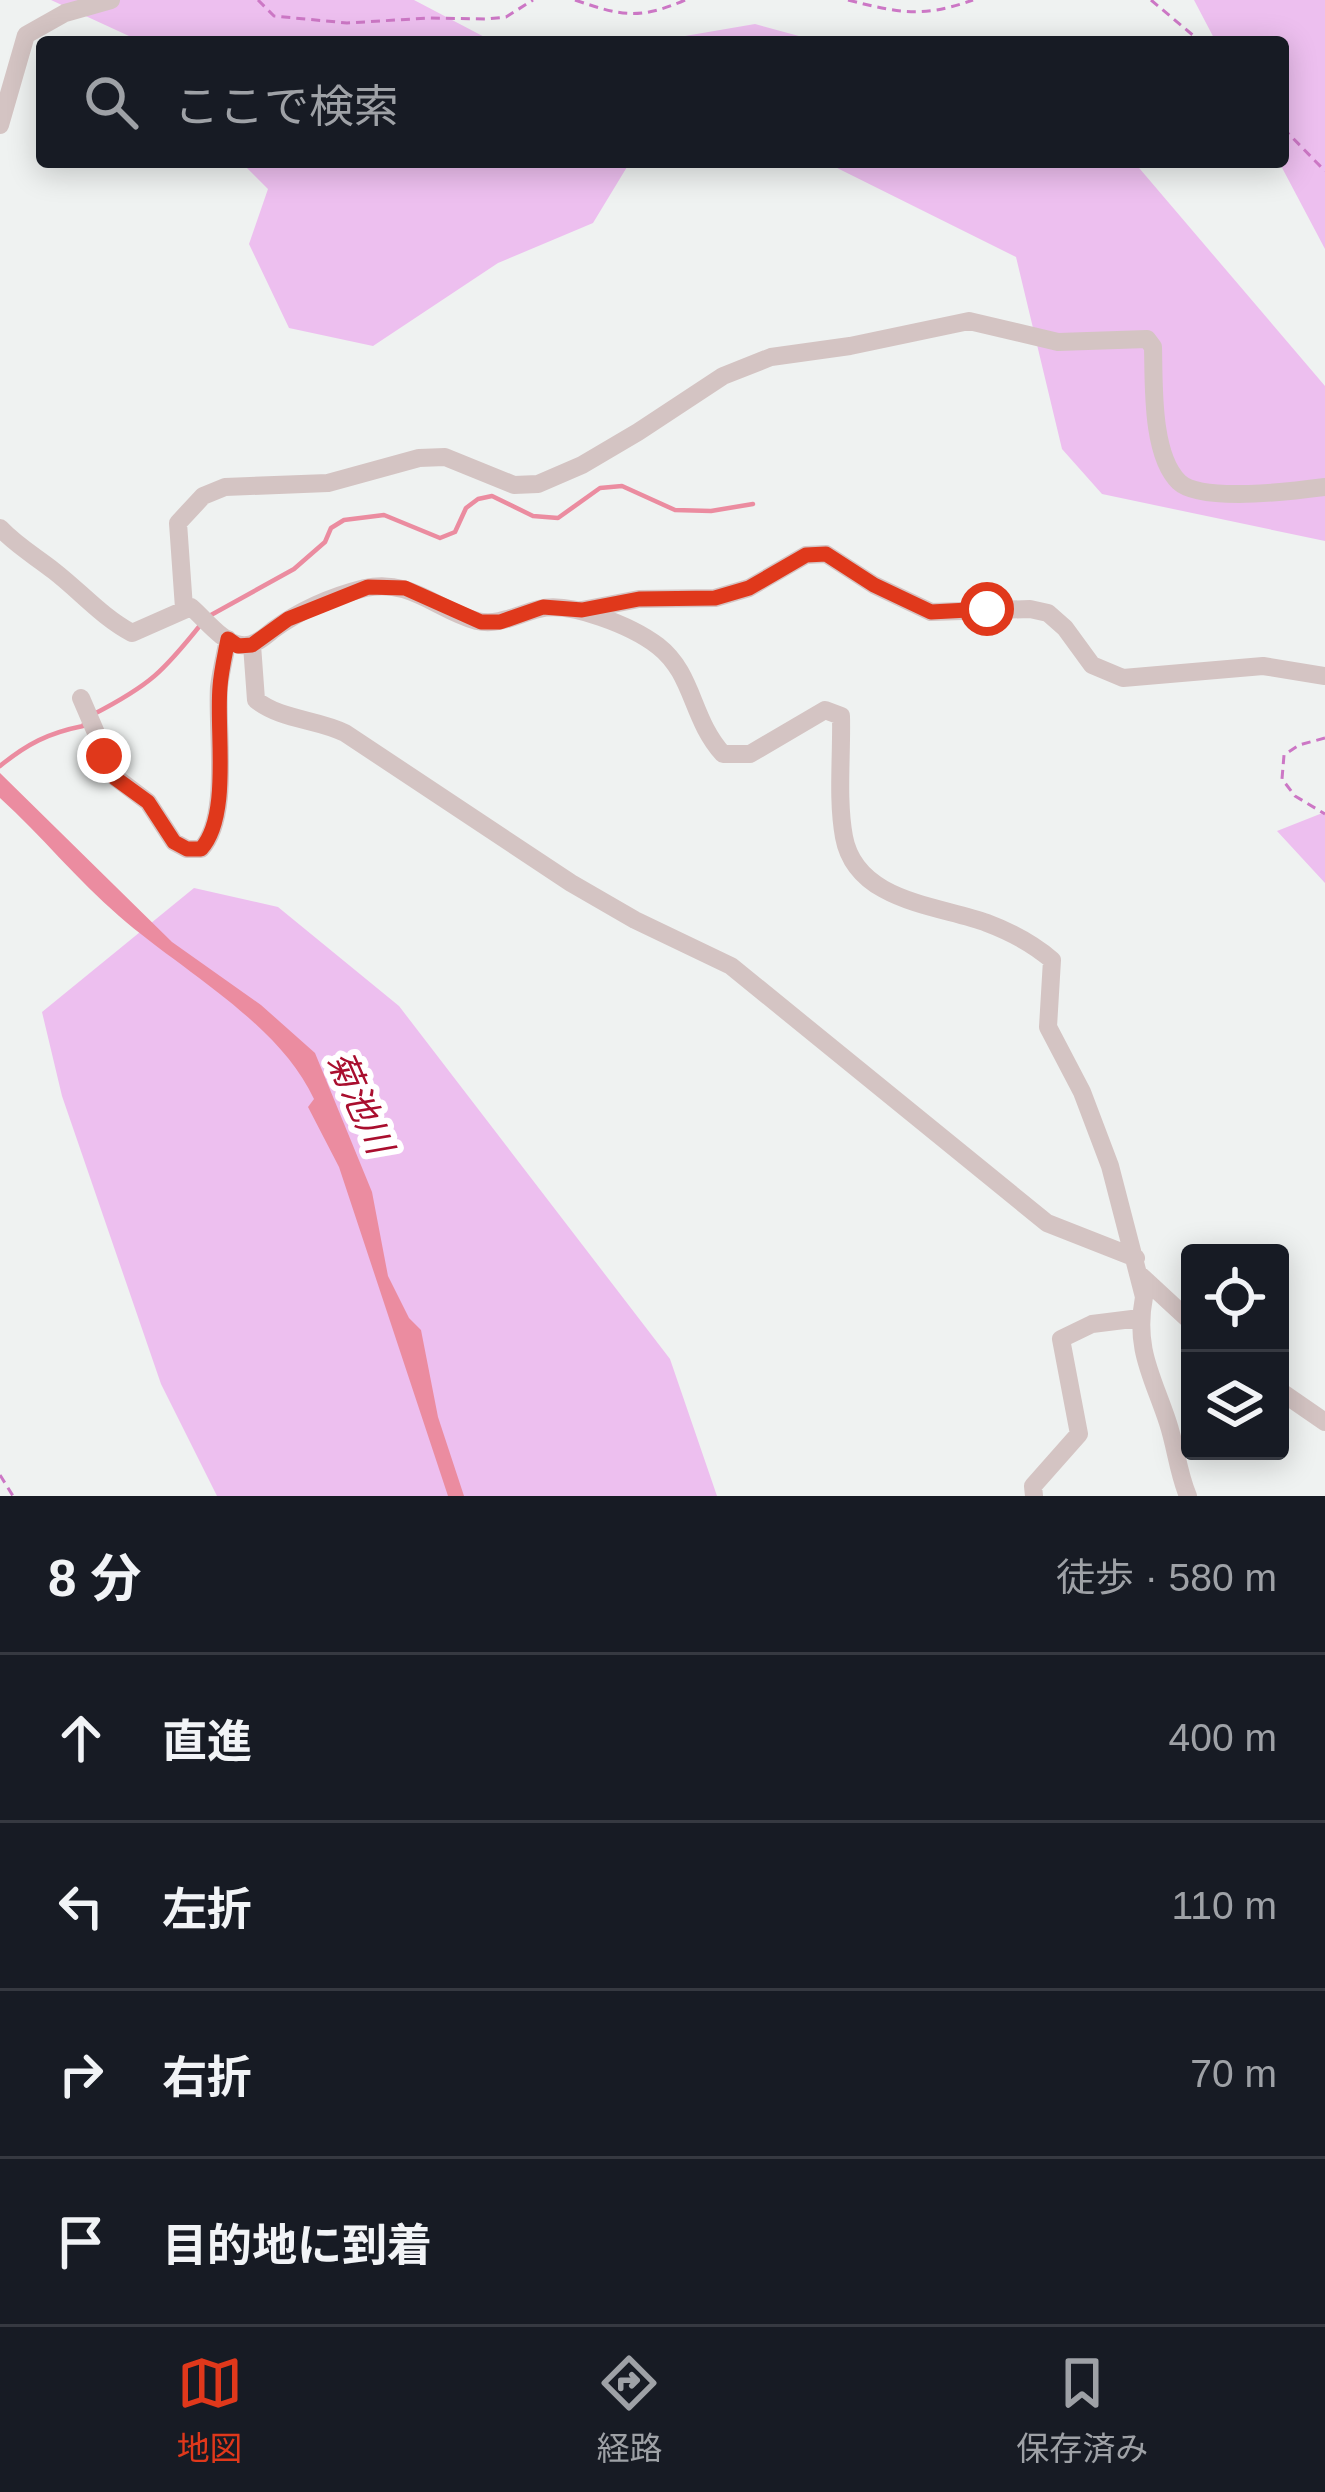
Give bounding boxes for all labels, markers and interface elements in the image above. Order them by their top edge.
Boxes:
search box [36,36,1289,168]
icon: search [78,69,144,135]
text: ここで検索 [174,81,399,132]
route start [960,582,1014,636]
route end [77,729,131,783]
water label: 菊池川 [319,1044,402,1163]
map controls [1181,1244,1289,1460]
button: locate [1181,1244,1289,1352]
button: layers [1181,1352,1289,1460]
text: 8 分 [48,1550,142,1607]
text: 徒歩 · 580 m [1056,1556,1277,1599]
icon: ahead [48,1705,114,1771]
text: 直進 [162,1716,252,1767]
text: 400 m [1169,1716,1277,1759]
icon: left [48,1873,114,1939]
text: 左折 [162,1884,252,1935]
text: 110 m [1172,1884,1277,1927]
icon: right [48,2041,114,2107]
text: 右折 [162,2052,252,2103]
text: 70 m [1190,2052,1277,2095]
icon: arrive [48,2209,114,2275]
text: 目的地に到着 [162,2220,432,2271]
tab: 地図 [177,2350,243,2470]
tab: 経路 [596,2350,662,2470]
tab: 保存済み [1016,2350,1148,2470]

